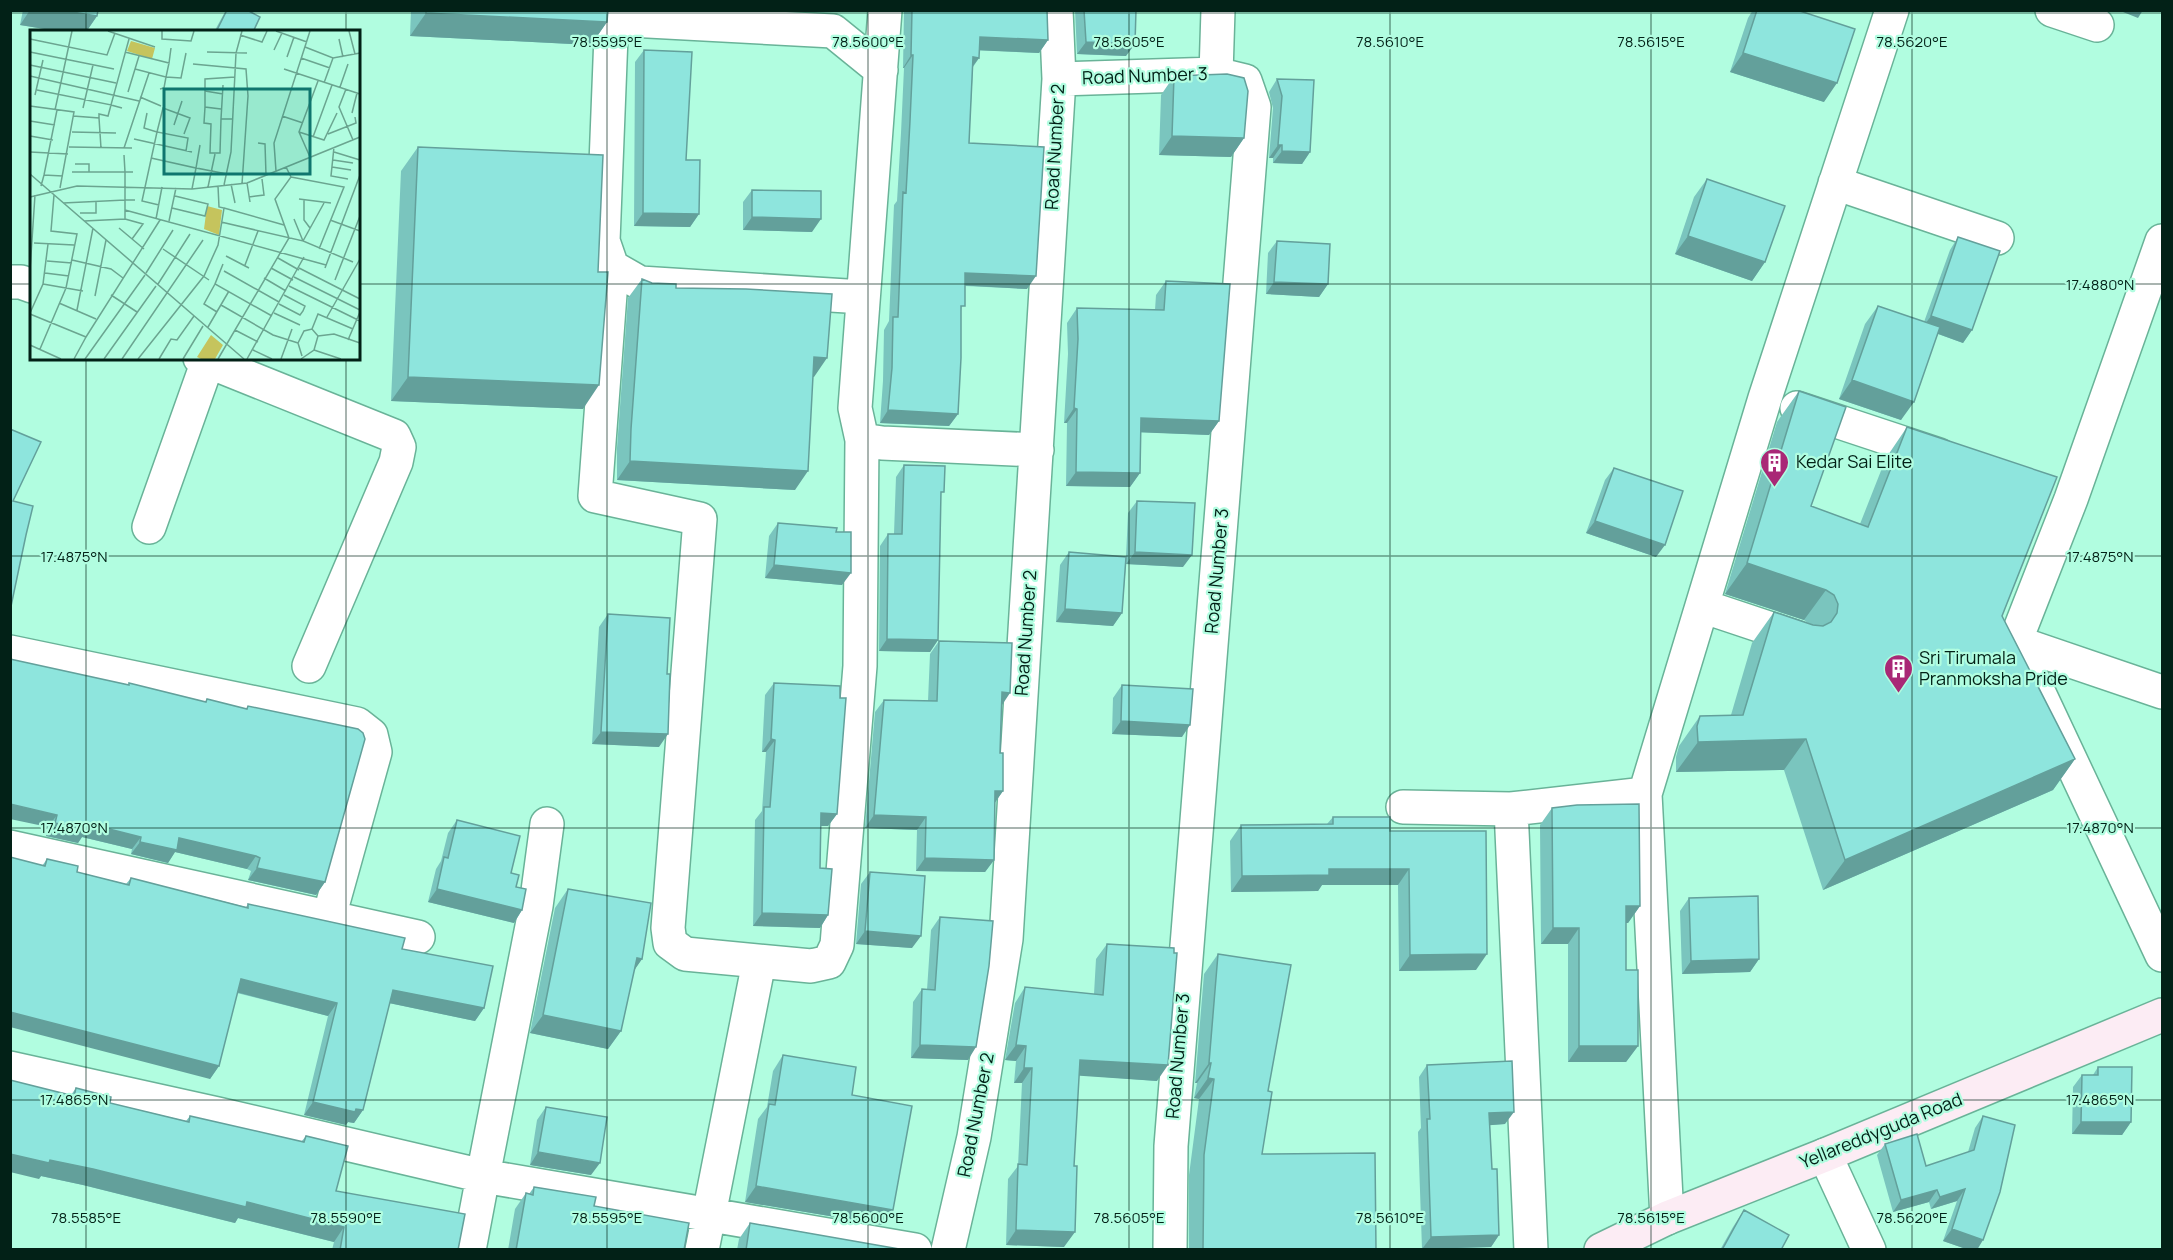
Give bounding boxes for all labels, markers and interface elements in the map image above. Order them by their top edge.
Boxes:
inset map [30,30,360,360]
text: 78.5595°E [572,31,642,52]
text: 78.5600°E [832,31,904,52]
text: 78.5605°E [1093,31,1165,52]
text: 78.5610°E [1356,31,1424,52]
text: 78.5615°E [1617,31,1685,52]
text: 78.5620°E [1876,31,1948,52]
street label: Road Number 3 [1082,61,1208,89]
street label: Road Number 2 [1039,83,1069,211]
text: 17.4880°N [2066,274,2134,295]
building icon: Kedar Sai Elite [1759,446,1791,488]
place label: Kedar Sai Elite [1796,449,1912,473]
street label: Road Number 3 [1199,507,1233,635]
text: 17.4875°N [41,546,107,567]
text: 17.4875°N [2067,546,2133,567]
street label: Road Number 2 [1009,569,1041,697]
place label: Sri Tirumala Pranmoksha Pride [1919,645,2068,690]
building icon: Sri Tirumala Pranmoksha Pride [1882,652,1914,694]
text: 17.4870°N [40,817,108,838]
text: 17.4870°N [2066,817,2134,838]
street label: Road Number 3 [1160,992,1194,1120]
street label: Road Number 2 [951,1051,999,1179]
street label: Yellareddyguda Road [1796,1087,1965,1174]
text: 17.4865°N [40,1089,108,1110]
text: 17.4865°N [2066,1089,2134,1110]
text: 78.5585°E [51,1207,121,1228]
text: 78.5590°E [310,1207,382,1228]
text: 78.5595°E [572,1207,642,1228]
text: 78.5600°E [832,1207,904,1228]
text: 78.5605°E [1093,1207,1165,1228]
text: 78.5610°E [1356,1207,1424,1228]
text: 78.5615°E [1617,1207,1685,1228]
text: 78.5620°E [1876,1207,1948,1228]

